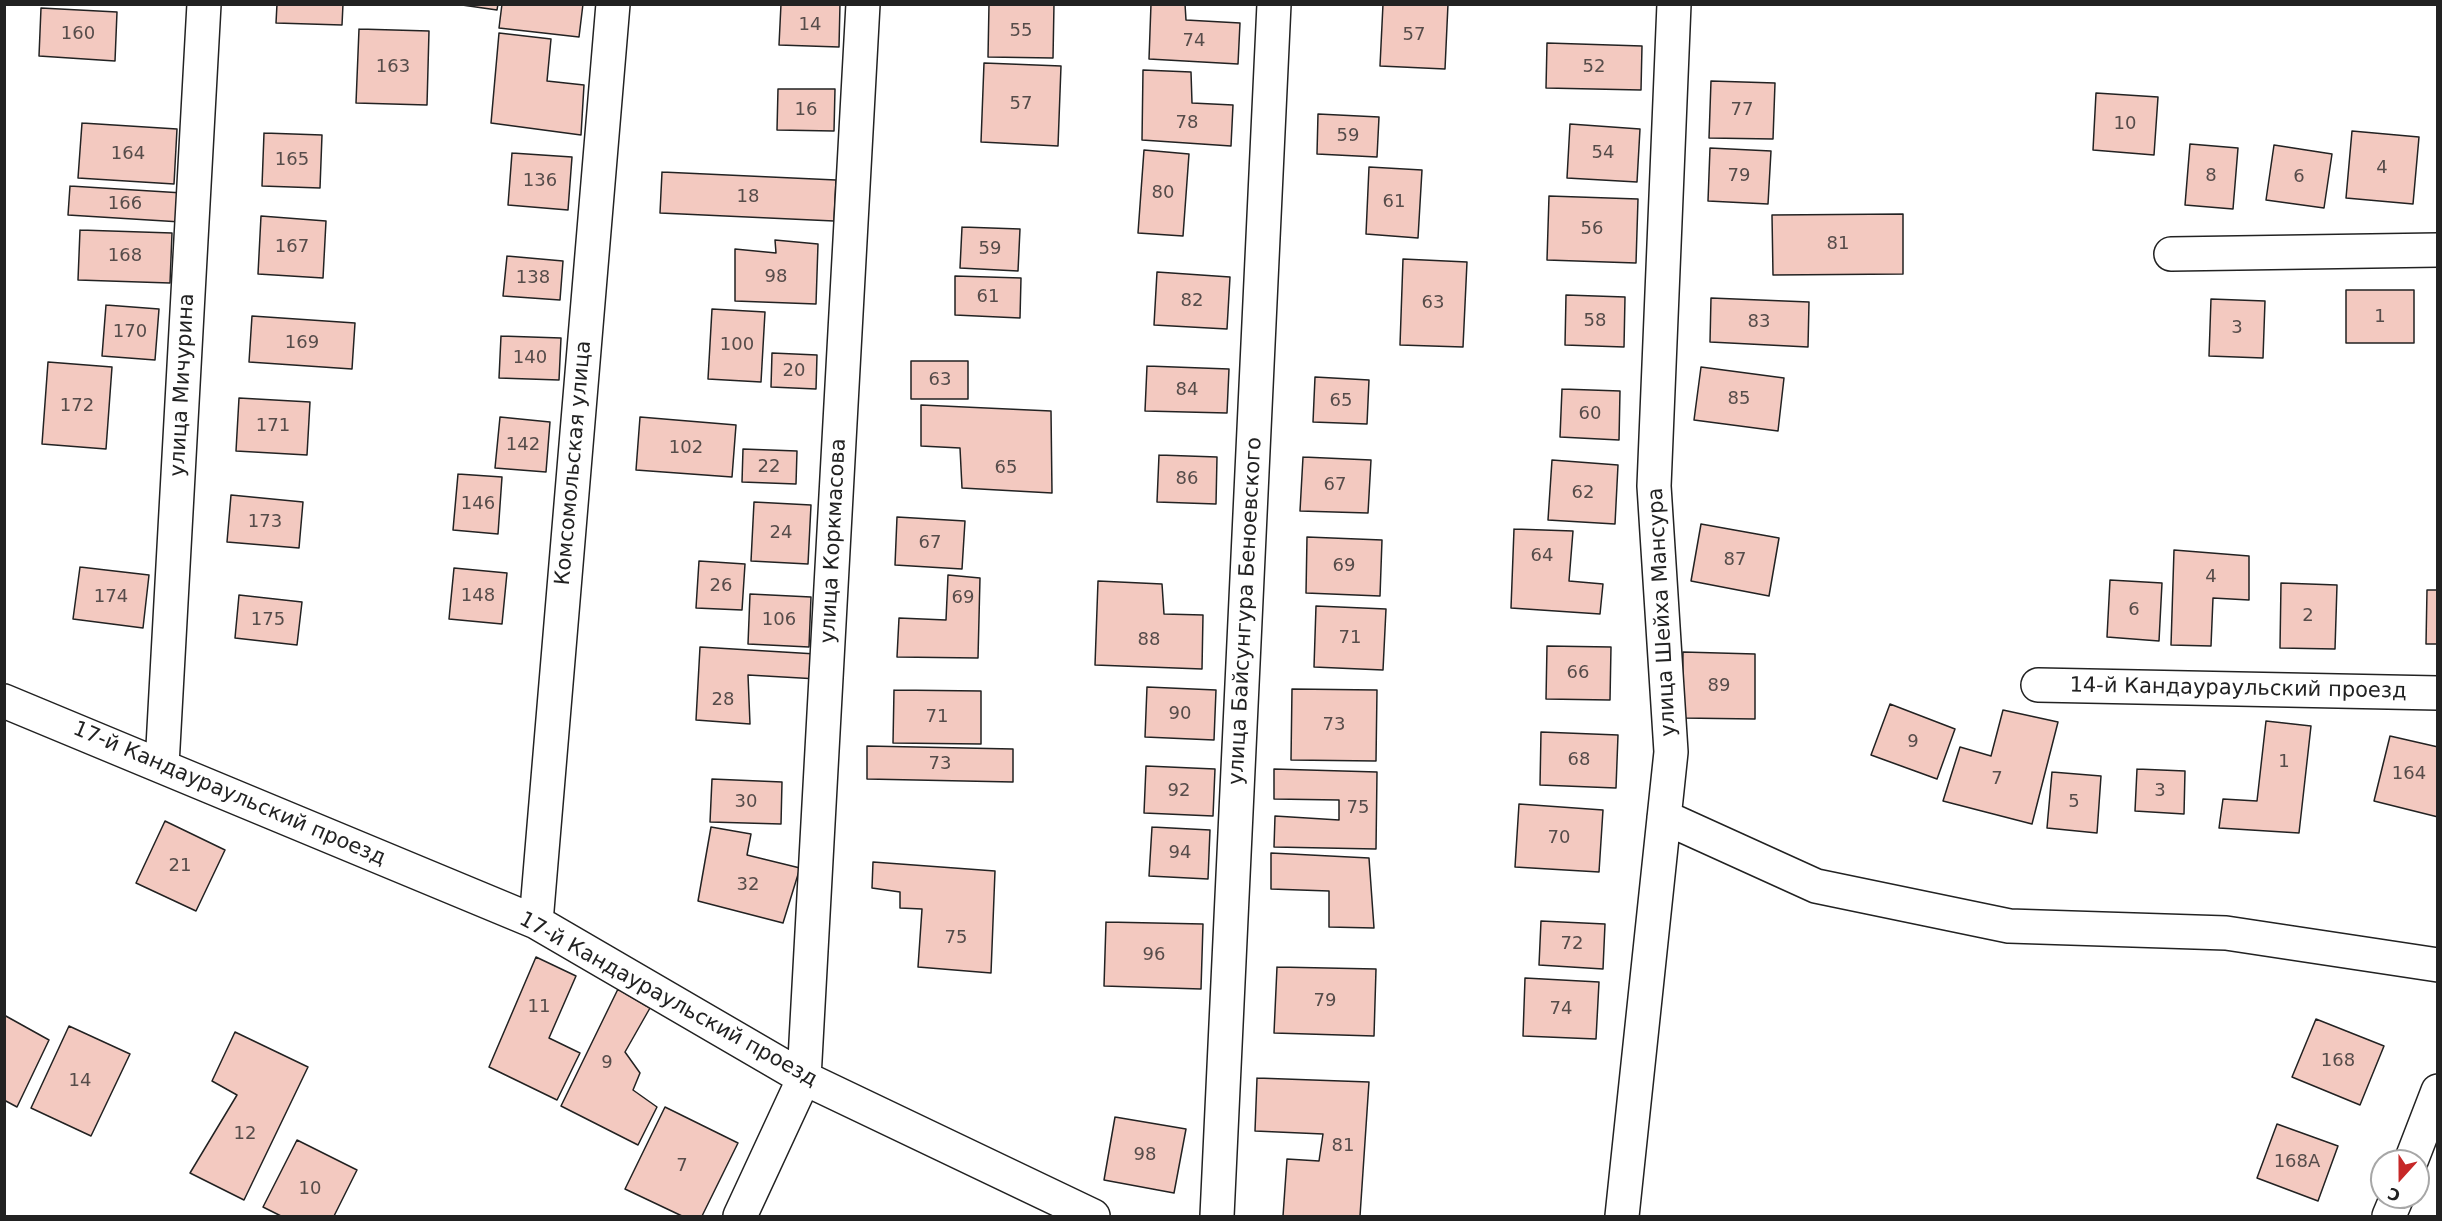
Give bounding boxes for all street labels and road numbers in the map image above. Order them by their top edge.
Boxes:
street label: улица Мичурина [166,293,200,477]
street label: Комсомольская улица [551,340,597,586]
street label: улица Байсунгура Беноевского [1224,436,1268,786]
street label: улица Коркмасова [816,438,852,644]
street label: улица Шейха Мансура [1644,487,1682,737]
street label: 14-й Кандаураульский проезд [2069,673,2407,705]
street label: 17-й Кандаураульский проезд [69,717,389,871]
street label: 17-й Кандаураульский проезд [514,907,822,1093]

